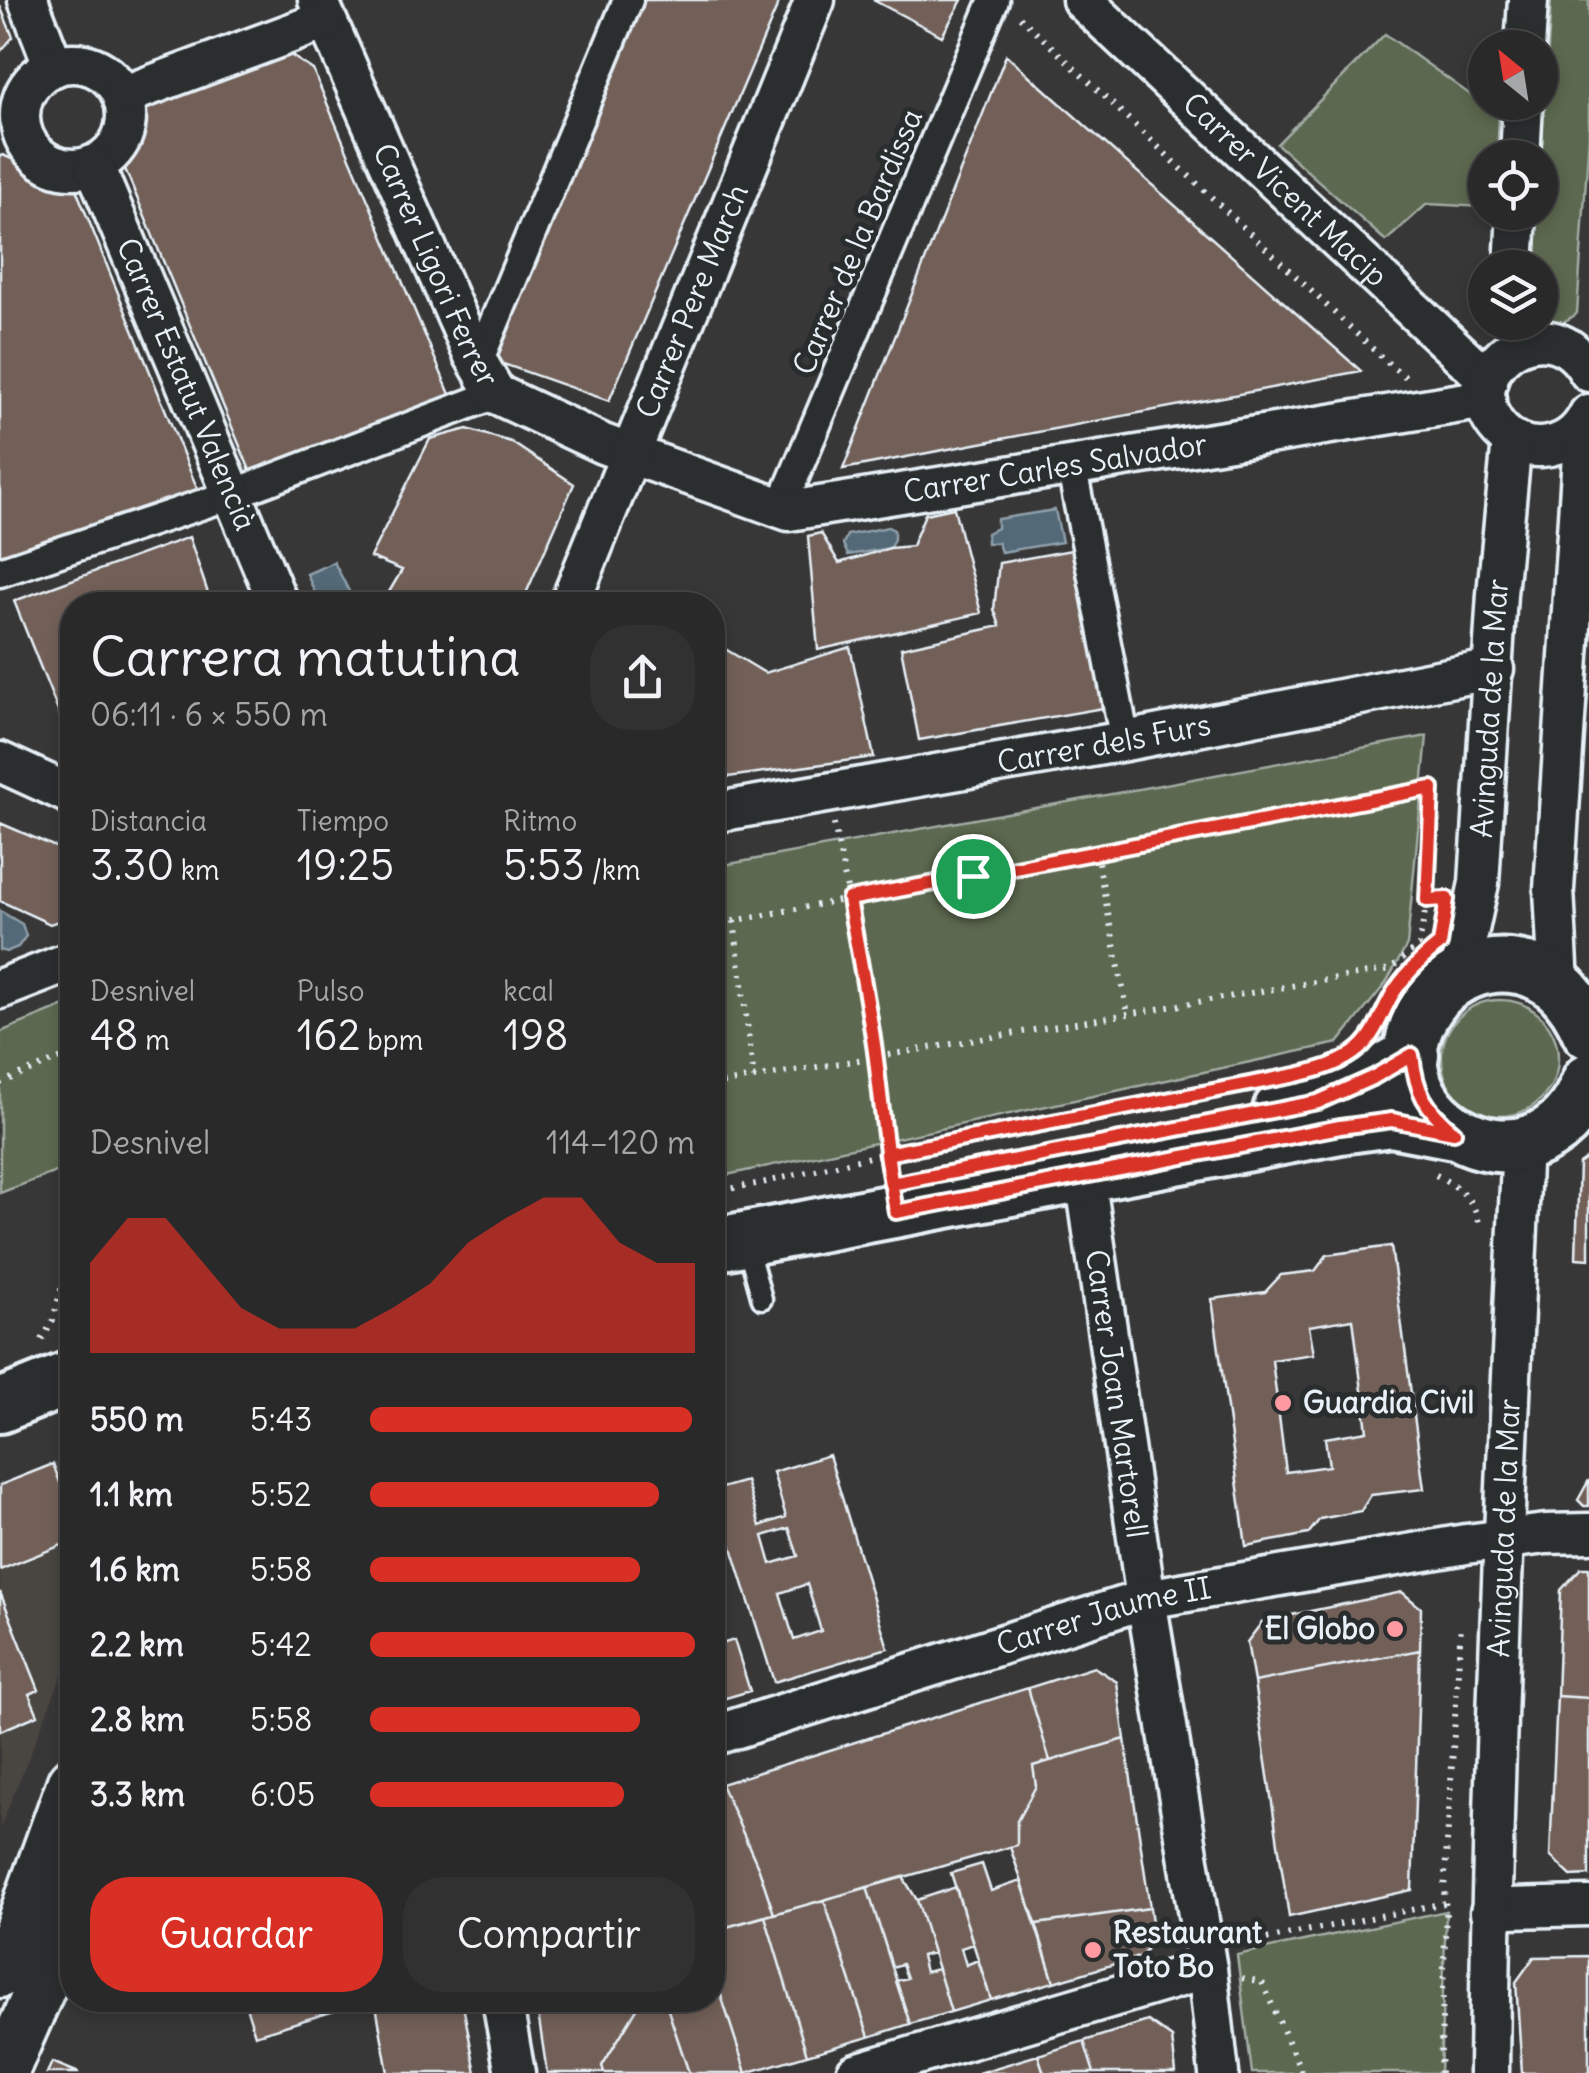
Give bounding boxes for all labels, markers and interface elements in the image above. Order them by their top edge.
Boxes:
north arrow [1468,30,1558,120]
map controls [1468,30,1558,340]
street label: Carrer Vicent Macip [1175,84,1396,294]
street label: Carrer de la Bardissa [784,103,930,380]
street label: Carrer Ligori Ferrer [365,138,508,393]
button: locate [1468,140,1558,230]
street label: Carrer Pere March [627,178,756,423]
street label: Carrer Estatut Valencià [109,232,265,536]
button: layers [1468,250,1558,340]
street label: Carrer Carles Salvador [900,424,1210,510]
street label: Avinguda de la Mar [1462,577,1516,839]
text: Carrera matutina [90,622,521,691]
button: share [590,625,695,730]
text: 06:11 · 6 × 550 m [90,694,328,735]
street label: Carrer dels Furs [994,705,1214,781]
text: Distancia [90,803,207,839]
text: Tiempo [297,803,389,839]
text: Ritmo [503,803,577,839]
pin [931,834,1016,919]
text: 3.30 [90,839,174,891]
text: 19:25 [297,839,394,891]
text: 5:53 [503,839,585,891]
icon: arrive [946,849,1001,904]
text: km [174,852,220,888]
text: /km [585,852,641,888]
text: Desnivel [90,973,195,1009]
text: Pulso [297,973,365,1009]
text: kcal [503,973,554,1009]
text: 48 [90,1009,138,1061]
text: 162 [297,1009,361,1061]
text: 198 [503,1009,568,1061]
text: m [138,1022,170,1058]
text: bpm [361,1022,423,1058]
text: Desnivel [90,1122,210,1163]
text: 114–120 m [546,1122,695,1163]
street label: Carrer Joan Martorell [1078,1247,1157,1540]
place label: Guardia Civil [1303,1383,1474,1421]
marker: Guardia Civil [1272,1392,1294,1414]
street label: Avinguda de la Mar [1479,1398,1528,1658]
text: 550 m [90,1399,184,1440]
text: 5:43 [250,1399,312,1440]
text: 1.1 km [90,1474,173,1515]
text: 5:52 [250,1474,312,1515]
text: 1.6 km [90,1549,180,1590]
text: 5:58 [250,1549,312,1590]
street label: Carrer Jaume II [991,1568,1214,1663]
place label: El Globo [1265,1609,1375,1647]
marker: El Globo [1384,1618,1406,1640]
text: 2.2 km [90,1624,184,1665]
text: 5:42 [250,1624,312,1665]
text: 2.8 km [90,1699,185,1740]
text: 5:58 [250,1699,312,1740]
text: 3.3 km [90,1774,185,1815]
text: 6:05 [250,1774,315,1815]
button: Guardar [90,1877,383,1992]
button: Compartir [403,1877,695,1992]
place label: Restaurant Toto Bo [1113,1913,1262,1985]
marker: Restaurant Toto Bo [1082,1939,1104,1961]

